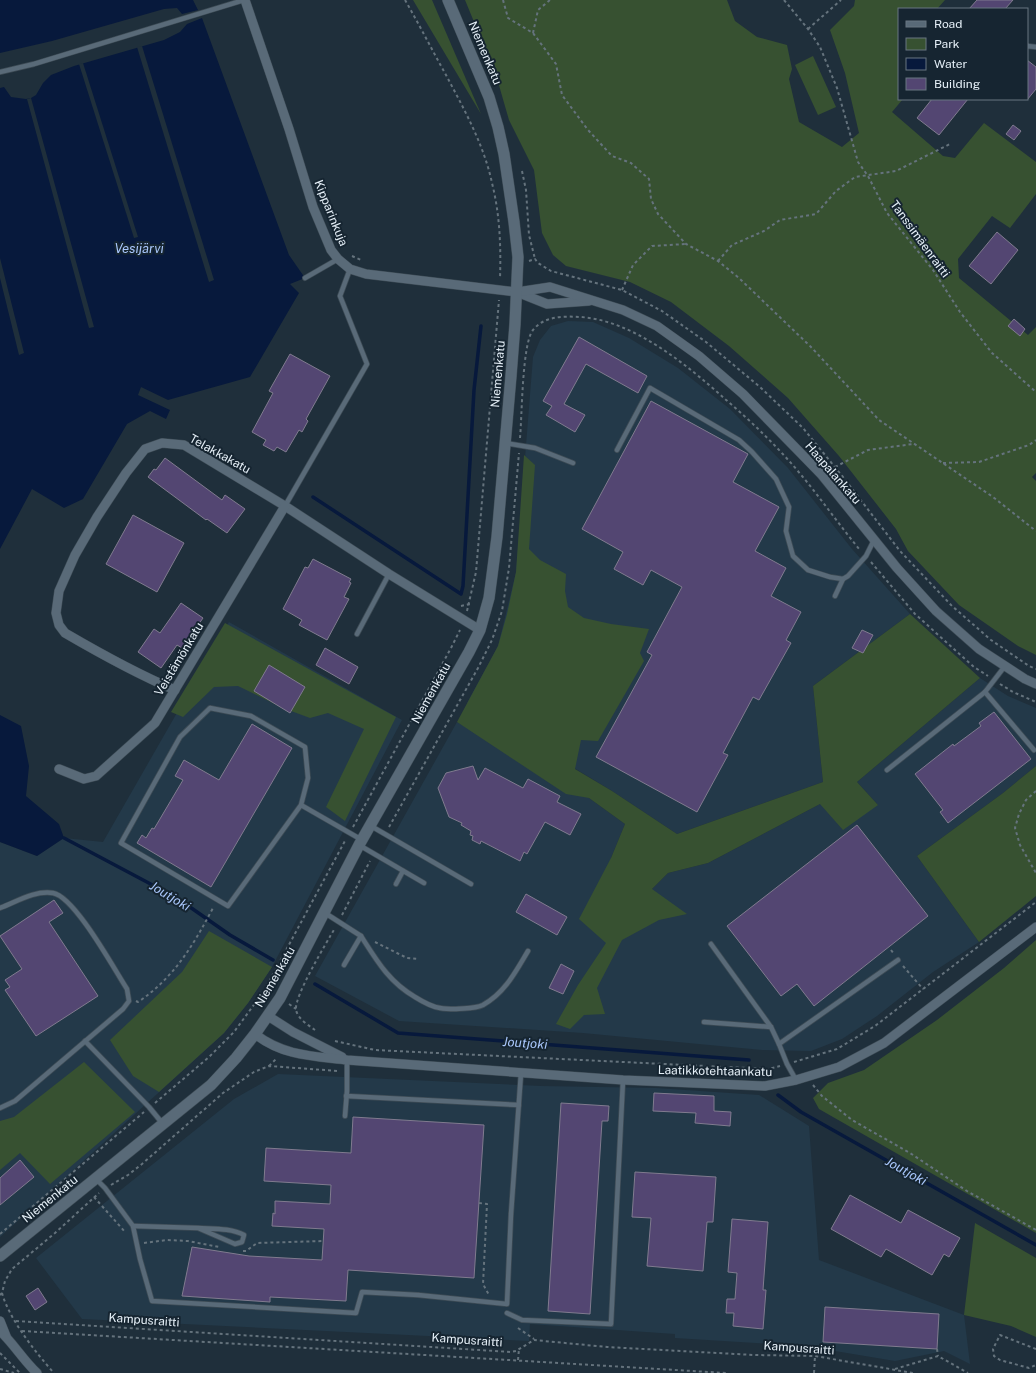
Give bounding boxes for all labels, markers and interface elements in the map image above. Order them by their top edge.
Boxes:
legend [898,8,1028,100]
text: Road [934,17,962,31]
street label: Niemenkatu [465,19,505,87]
text: Park [934,37,960,51]
text: Water [934,57,968,71]
text: Building [934,77,980,91]
street label: Kipparinkuja [311,178,351,248]
street label: Tanssimäenraitti [887,198,953,280]
water label: Vesijärvi [114,241,164,256]
street label: Niemenkatu [488,340,508,408]
street label: Telakkakatu [187,431,253,477]
street label: Haapalankatu [802,439,864,507]
street label: Veistämönkatu [152,620,206,698]
street label: Niemenkatu [409,660,453,726]
water label: Joutjoki [147,878,194,914]
street label: Niemenkatu [252,944,298,1010]
water label: Joutjoki [502,1034,549,1052]
street label: Laatikkotehtaankatu [658,1063,772,1079]
water label: Joutjoki [883,1154,930,1189]
street label: Niemenkatu [19,1172,81,1226]
street label: Kampusraitti [108,1311,180,1329]
street label: Kampusraitti [431,1331,503,1349]
street label: Kampusraitti [763,1339,835,1357]

